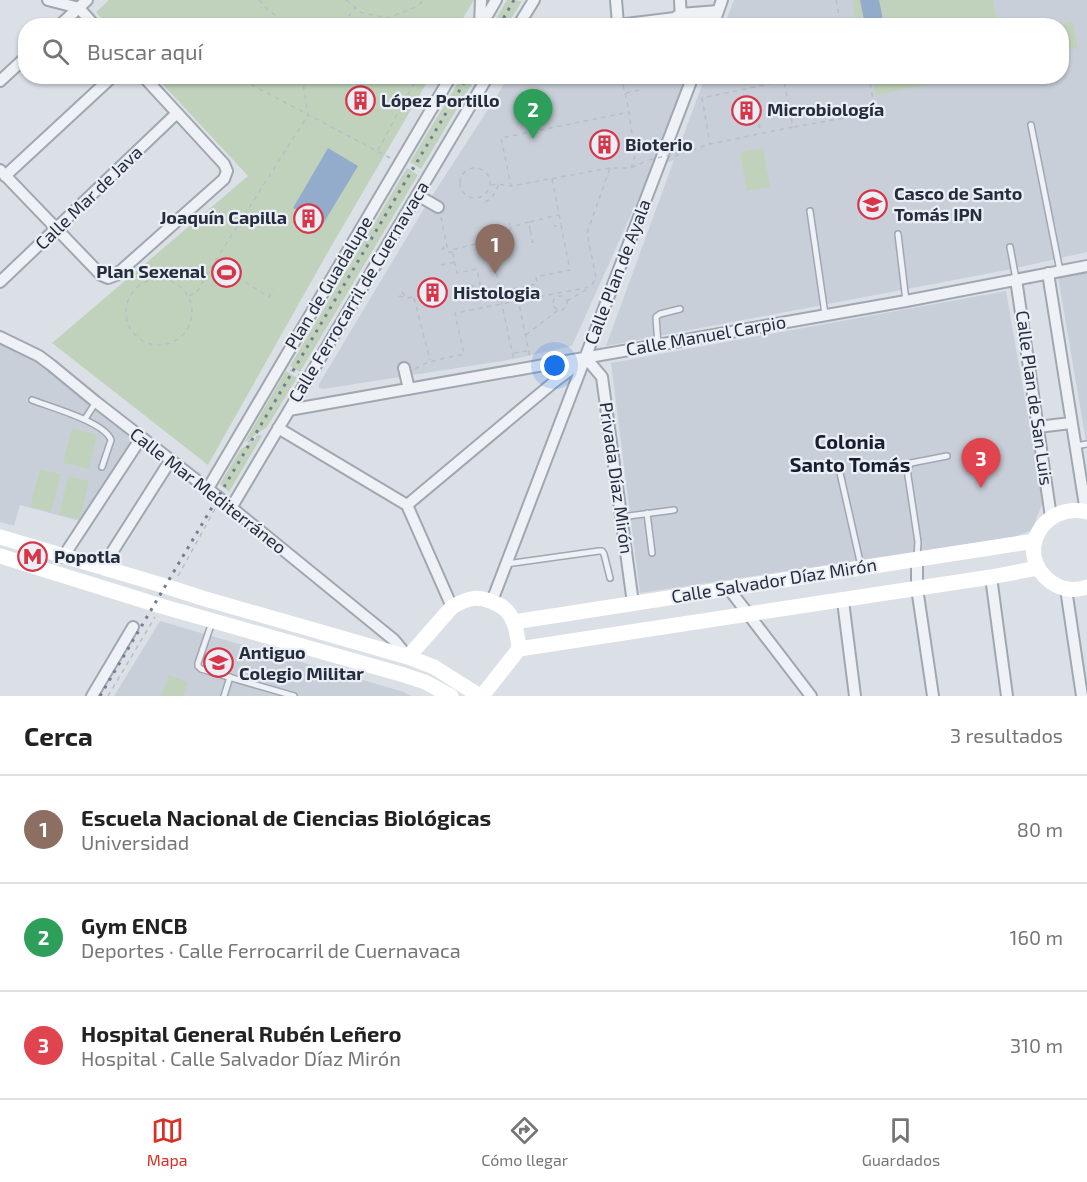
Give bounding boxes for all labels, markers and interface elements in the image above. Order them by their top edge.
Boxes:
search box [18,18,1069,84]
icon: search [39,35,72,68]
text: Buscar aquí [87,38,203,64]
building icon: López Portillo [344,85,376,117]
place label: López Portillo [381,89,500,111]
pin: 2 [514,90,552,139]
building icon: Microbiología [730,94,762,126]
place label: Microbiología [767,98,884,120]
building icon: Bioterio [588,129,620,161]
place label: Bioterio [625,133,693,155]
street label: Calle Mar de Java [30,141,146,254]
street label: Calle Ferrocarril de Cuernavaca [283,177,433,406]
place label: Casco de Santo Tomás IPN [894,182,1022,225]
school or university icon: Casco de Santo Tomás IPN [857,188,889,220]
street label: Calle Plan de Ayala [579,196,655,347]
building icon: Joaquín Capilla [292,202,324,234]
place label: Joaquín Capilla [160,206,287,228]
street label: Plan de Guadalupe [280,212,377,353]
pin: 1 [476,224,514,274]
sports icon: Plan Sexenal [211,256,243,288]
place label: Plan Sexenal [96,260,206,282]
building icon: Histologia [416,277,448,309]
place label: Histologia [453,281,540,303]
street label: Calle Plan de San Luis [1012,309,1058,487]
street label: Calle Manuel Carpio [624,310,787,360]
your location [540,351,569,380]
street label: Privada Díaz Mirón [595,400,639,555]
street label: Calle Mar Mediterráneo [126,422,291,558]
district label: Colonia Santo Tomás [790,429,910,476]
pin: 3 [962,438,1000,488]
metro station icon: Popotla [17,541,49,573]
place label: Popotla [54,545,121,567]
street label: Calle Salvador Díaz Mirón [670,553,878,607]
place label: Antiguo Colegio Militar [239,641,364,684]
school or university icon: Antiguo Colegio Militar [202,647,234,679]
text: Cerca [24,720,93,751]
text: 3 resultados [950,723,1063,747]
text: Escuela Nacional de Ciencias Biológicas [81,804,491,830]
text: 1 [39,817,48,841]
text: 80 m [1017,817,1063,841]
text: Universidad [81,830,189,854]
text: Gym ENCB [81,912,187,938]
text: 2 [38,925,49,949]
text: 160 m [1010,925,1063,949]
text: Deportes · Calle Ferrocarril de Cuernavaca [81,938,461,962]
text: Hospital General Rubén Leñero [81,1020,402,1046]
text: 3 [38,1033,49,1057]
text: 310 m [1010,1033,1063,1057]
text: Hospital · Calle Salvador Díaz Mirón [81,1046,401,1070]
tab: Mapa [147,1114,188,1169]
tab: Cómo llegar [481,1114,568,1169]
tab: Guardados [862,1114,940,1169]

